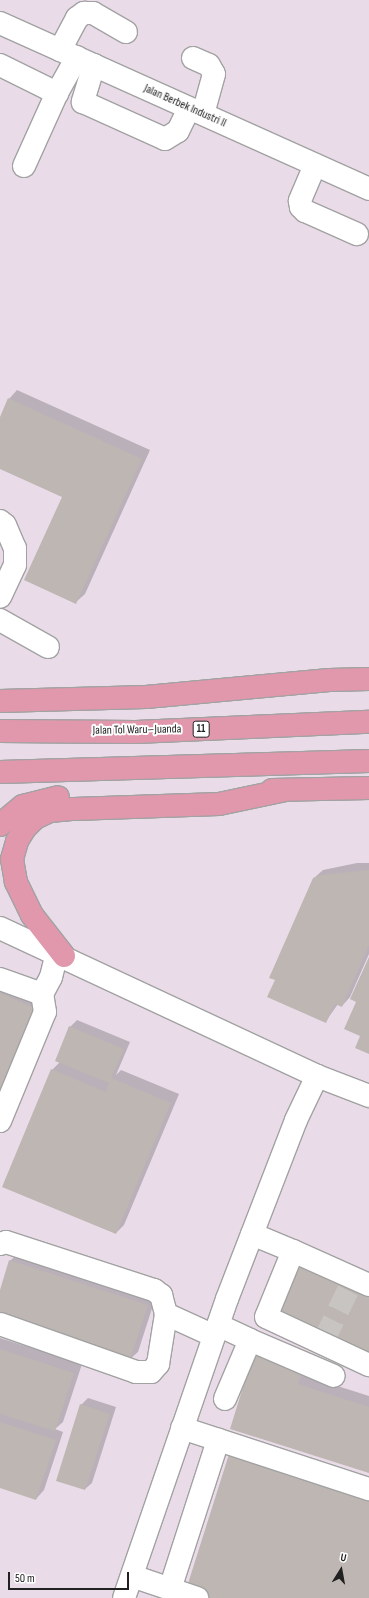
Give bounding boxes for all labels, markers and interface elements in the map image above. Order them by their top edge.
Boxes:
street label: Jalan Berbek Industri II [141,81,229,131]
road number: 11 [192,720,210,738]
street label: Jalan Tol Waru–Juanda [93,722,181,738]
north arrow [321,1550,361,1590]
text: U [339,1551,347,1565]
scale bar [10,1564,131,1590]
text: 50 m [15,1571,35,1586]

